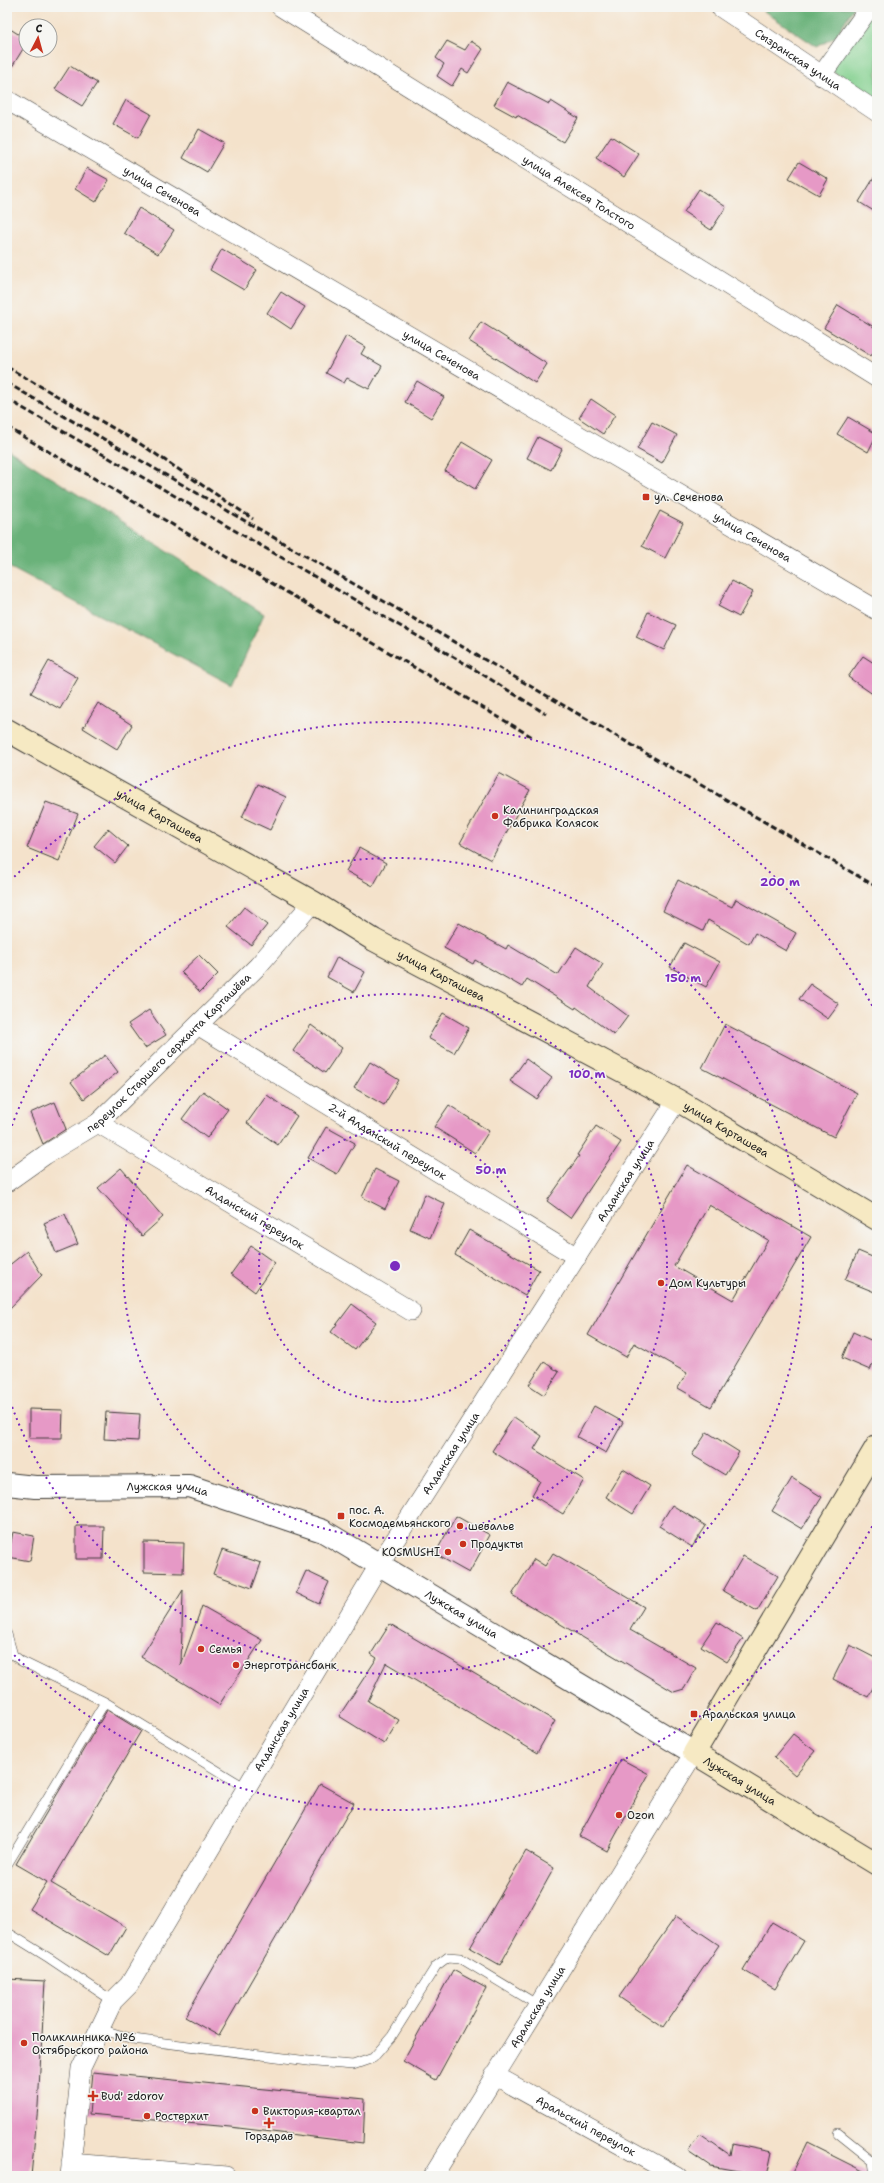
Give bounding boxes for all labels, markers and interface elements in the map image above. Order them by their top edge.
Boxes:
north arrow [18,18,58,58]
text: С [35,21,43,36]
street label: Сызранская улица [752,25,844,94]
street label: улица Алексея Толстого [519,152,638,234]
street label: улица Сеченова [121,163,204,220]
street label: улица Сеченова [400,327,483,384]
place label: ул. Сеченова [654,490,724,505]
marker: ул. Сеченова [641,492,651,502]
street label: улица Сеченова [711,509,794,566]
street label: улица Карташева [113,786,205,847]
place label: Калининградская Фабрика Колясок [503,803,599,831]
marker: Калининградская Фабрика Колясок [490,811,500,821]
text: 200 m [760,874,800,890]
street label: улица Карташева [395,947,488,1005]
street label: переулок Старшего сержанта Карташёва [84,970,254,1136]
text: 150 m [665,970,701,986]
text: 100 m [569,1066,606,1082]
street label: улица Карташева [681,1099,772,1161]
street label: 2-й Алданский переулок [326,1100,449,1184]
street label: Алданская улица [594,1136,658,1225]
text: 50 m [476,1162,507,1178]
street label: Алданский переулок [202,1182,307,1253]
centre of rings [388,1259,402,1273]
place label: Дом Культуры [669,1276,746,1291]
marker: Дом Культуры [656,1278,666,1288]
street label: Алданская улица [419,1409,483,1498]
street label: Лужская улица [127,1479,210,1500]
place label: пос. А. Космодемьянского [349,1503,451,1531]
marker: пос. А. Космодемьянского [336,1511,346,1521]
place label: шевалье [468,1519,515,1534]
marker: шевалье [455,1521,465,1531]
place label: Продукты [471,1537,523,1552]
marker: Продукты [458,1539,468,1549]
place label: KOSMUSHI [382,1545,440,1560]
marker: KOSMUSHI [443,1547,453,1557]
street label: Лужская улица [422,1587,501,1642]
place label: Семья [209,1642,242,1657]
marker: Семья [196,1644,206,1654]
place label: Энерготрансбанк [244,1658,337,1673]
marker: Энерготрансбанк [231,1660,241,1670]
street label: Алданская улица [251,1685,313,1774]
place label: Аральская улица [702,1707,796,1722]
marker: Аральская улица [689,1709,699,1719]
street label: Лужская улица [700,1753,779,1809]
place label: Ozon [627,1808,655,1823]
marker: Ozon [614,1810,624,1820]
street label: Аральская улица [507,1963,569,2051]
place label: Поликлинника №6 Октябрьского района [32,2030,148,2058]
marker: Поликлинника №6 Октябрьского района [19,2038,29,2048]
place label: Bud' zdorov [101,2089,164,2104]
marker: Bud' zdorov [88,2091,98,2101]
street label: Аральский переулок [533,2093,638,2160]
place label: Виктория-квартал [263,2104,361,2119]
marker: Виктория-квартал [250,2106,260,2116]
place label: Ростерхит [155,2109,209,2124]
marker: Ростерхит [142,2111,152,2121]
marker: Горздрав [264,2118,274,2128]
place label: Горздрав [245,2129,293,2144]

